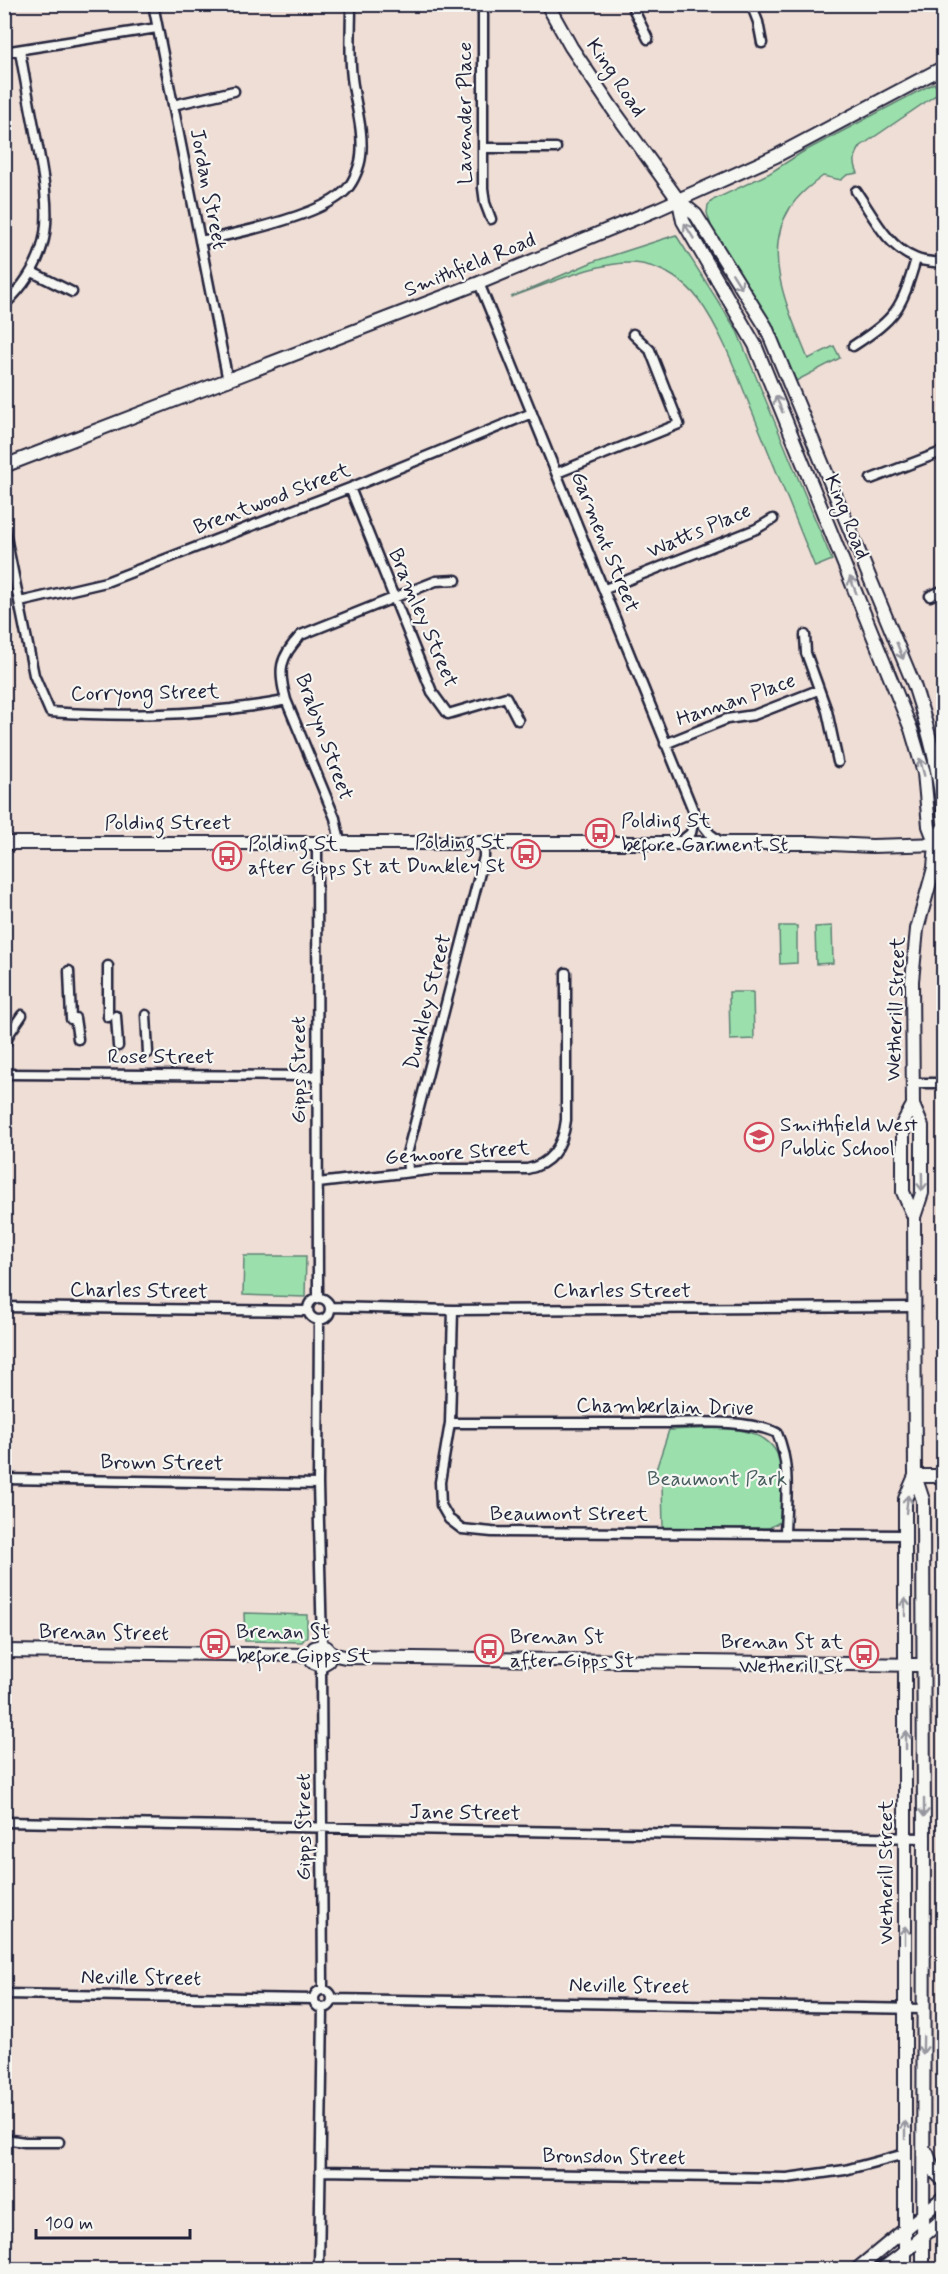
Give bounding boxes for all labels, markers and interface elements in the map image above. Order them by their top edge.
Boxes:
street label: King Road [579,33,653,123]
street label: Lavender Place [451,42,479,184]
street label: Jordan Street [183,126,233,252]
one-way arrow [683,223,695,240]
street label: Smithfield Road [400,226,540,304]
one-way arrow [732,272,744,289]
one-way arrow [773,395,784,413]
street label: Brentwood Street [190,456,355,542]
street label: Garment Street [564,467,646,617]
street label: King Road [816,470,877,564]
street label: Watts Place [643,496,755,566]
street label: Bramley Street [381,544,465,692]
one-way arrow [847,576,858,594]
one-way arrow [895,642,906,660]
street label: Hannan Place [673,667,799,733]
street label: Brabyn Street [288,670,360,804]
street label: Corryong Street [70,678,220,709]
one-way arrow [915,758,927,777]
place label: Polding St before Garment St [621,807,789,861]
street label: Polding Street [104,809,232,839]
bus stop icon: Polding St before Garment St [584,817,616,849]
place label: Polding St at Dunkley St [379,828,506,880]
place label: Polding St after Gipps St [248,830,372,882]
bus stop icon: Polding St at Dunkley St [510,838,542,870]
bus stop icon: Polding St after Gipps St [211,840,243,872]
street label: Dunkley Street [398,931,458,1073]
street label: Wetherill Street [879,936,913,1082]
street label: Gipps Street [285,1016,313,1124]
street label: Rose Street [108,1043,215,1071]
place label: Smithfield West Public School [780,1111,918,1163]
school or university icon: Smithfield West Public School [743,1121,775,1153]
street label: Gemoore Street [384,1134,531,1172]
one-way arrow [916,1171,928,1191]
street label: Charles Street [70,1276,208,1306]
street label: Charles Street [553,1277,691,1305]
street label: Chamberlain Drive [576,1391,754,1423]
street label: Brown Street [100,1448,224,1478]
park label: Beaumont Park [647,1465,787,1493]
one-way arrow [901,1495,912,1515]
street label: Beaumont Street [490,1500,649,1528]
one-way arrow [899,1597,911,1617]
street label: Brenan Street [39,1618,169,1648]
place label: Brenan St before Gipps St [236,1618,371,1672]
place label: Brenan St after Gipps St [510,1623,634,1675]
bus stop icon: Brenan St before Gipps St [199,1628,231,1660]
place label: Brenan St at Wetherill St [721,1628,844,1680]
bus stop icon: Brenan St after Gipps St [473,1633,505,1665]
bus stop icon: Brenan St at Wetherill St [848,1638,880,1670]
one-way arrow [900,1730,912,1750]
street label: Gipps Street [290,1773,318,1881]
one-way arrow [918,1797,930,1817]
street label: Jane Street [409,1798,521,1828]
street label: Wetherill Street [872,1799,900,1944]
one-way arrow [900,1925,911,1945]
street label: Neville Street [81,1963,202,1993]
street label: Neville Street [569,1971,690,2001]
one-way arrow [917,2034,929,2054]
one-way arrow [899,2120,911,2140]
street label: Bronsdon Street [542,2142,686,2172]
scale bar [36,2202,190,2240]
text: 100 m [45,2212,93,2236]

